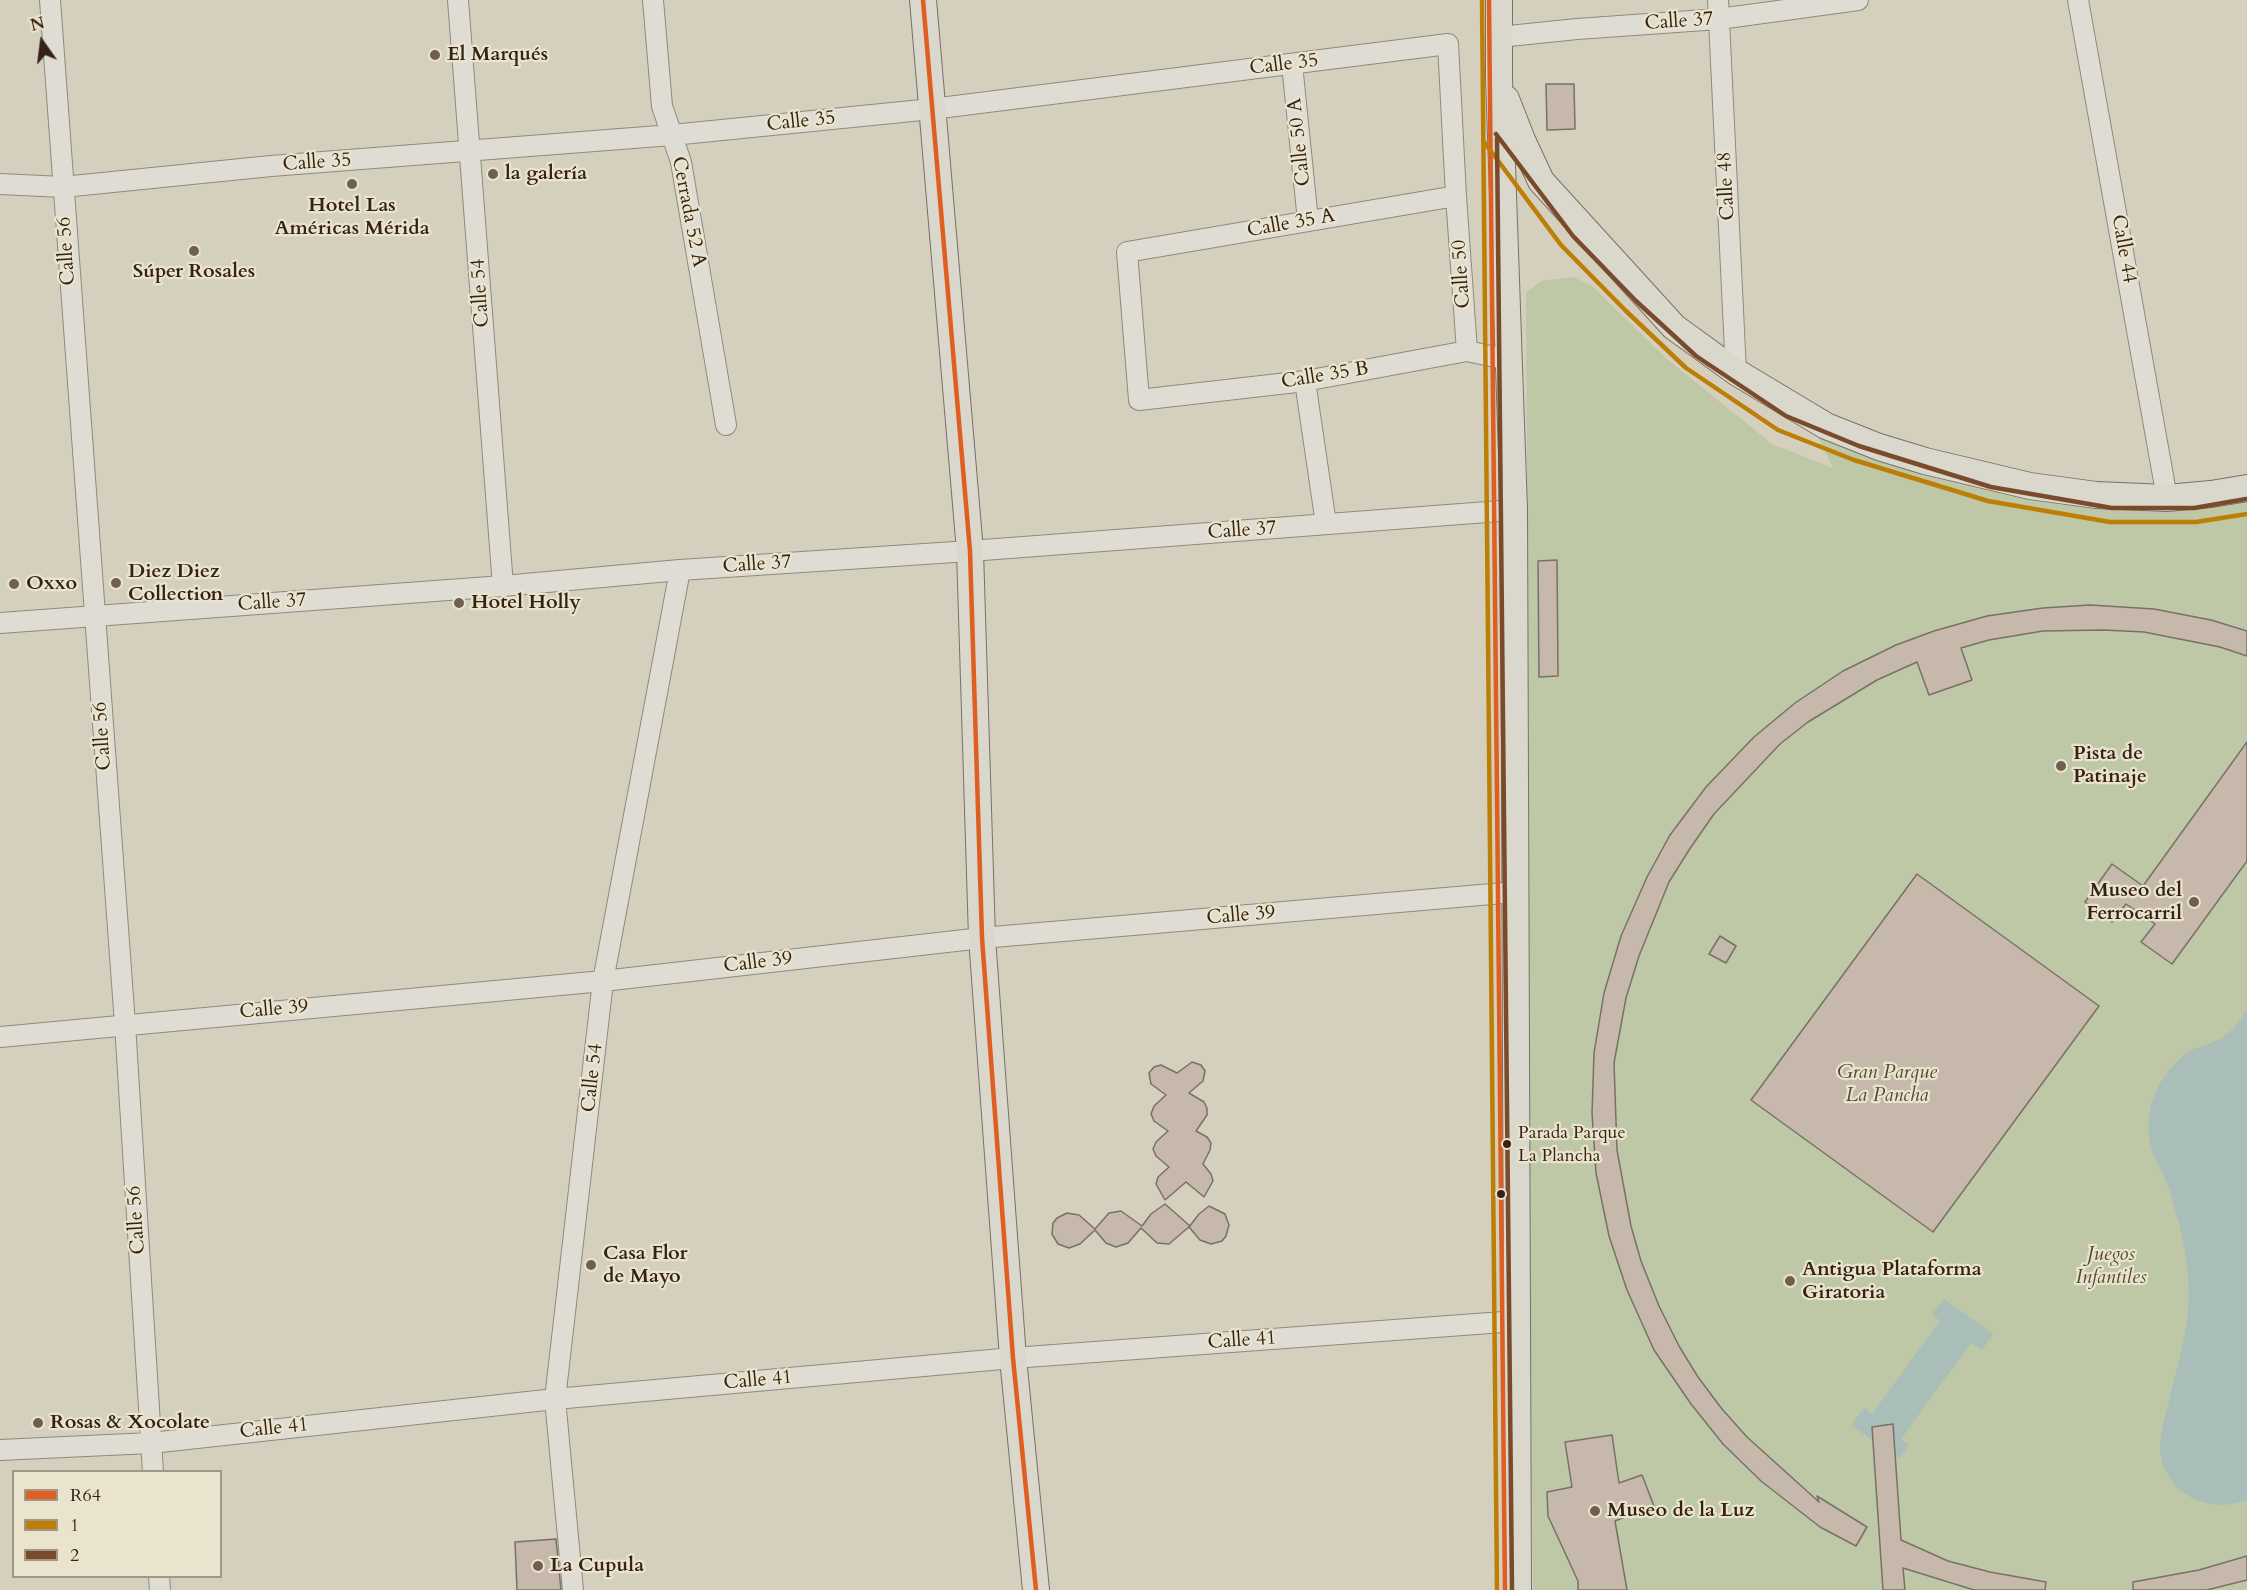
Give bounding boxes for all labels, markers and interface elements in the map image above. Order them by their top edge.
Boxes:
street label: Calle 37 [1644,8,1714,36]
north arrow [12,12,72,72]
text: N [28,12,47,37]
place label: El Marqués [447,43,548,67]
marker: El Marqués [428,48,442,62]
street label: Calle 35 [1248,49,1320,81]
street label: Calle 50 A [1283,97,1317,187]
street label: Calle 35 [765,106,837,138]
street label: Calle 35 [282,149,352,177]
street label: Calle 48 [1713,151,1741,221]
street label: Cerrada 52 A [666,155,710,269]
place label: la galería [505,162,587,186]
marker: la galería [486,167,500,181]
marker: Hotel Las Américas Mérida [345,177,359,191]
place label: Hotel Las Américas Mérida [274,194,430,241]
street label: Calle 35 A [1245,204,1337,244]
street label: Calle 44 [2105,213,2141,285]
street label: Calle 56 [53,216,81,286]
street label: Calle 50 [1448,239,1476,309]
marker: Súper Rosales [187,244,201,258]
street label: Calle 54 [467,258,495,328]
place label: Súper Rosales [133,260,255,284]
street label: Calle 35 B [1280,357,1370,395]
street label: Calle 37 [1207,517,1277,545]
street label: Calle 37 [722,551,792,579]
place label: Diez Diez Collection [128,560,223,607]
place label: Oxxo [26,572,77,596]
marker: Diez Diez Collection [109,576,123,590]
marker: Oxxo [7,577,21,591]
street label: Calle 37 [237,589,307,617]
place label: Hotel Holly [471,591,581,615]
marker: Hotel Holly [452,596,466,610]
street label: Calle 56 [89,701,117,771]
place label: Pista de Patinaje [2073,742,2147,789]
marker: Pista de Patinaje [2054,759,2068,773]
place label: Museo del Ferrocarril [2086,879,2182,926]
marker: Museo del Ferrocarril [2187,895,2201,909]
street label: Calle 39 [1206,901,1276,931]
street label: Calle 39 [722,947,794,979]
street label: Calle 39 [239,995,309,1025]
street label: Calle 54 [577,1042,609,1114]
park label: Gran Parque La Pancha [1837,1061,1937,1108]
place label: Parada Parque La Plancha [1518,1123,1626,1166]
marker: Parada Parque La Plancha [1501,1138,1513,1150]
street label: Calle 56 [123,1185,151,1255]
unlabelled marker [1495,1188,1507,1200]
place label: Casa Flor de Mayo [603,1242,687,1289]
park label: Juegos Infantiles [2076,1243,2146,1290]
marker: Casa Flor de Mayo [584,1258,598,1272]
place label: Antigua Plataforma Giratoria [1802,1258,1982,1305]
marker: Antigua Plataforma Giratoria [1783,1274,1797,1288]
street label: Calle 41 [1207,1327,1277,1355]
street label: Calle 41 [723,1366,793,1396]
place label: Rosas & Xocolate [50,1411,210,1435]
street label: Calle 41 [238,1413,310,1445]
marker: Rosas & Xocolate [31,1416,45,1430]
legend [12,1470,222,1578]
text: R64 [70,1483,101,1508]
place label: Museo de la Luz [1607,1499,1754,1523]
marker: Museo de la Luz [1588,1504,1602,1518]
text: 1 [70,1513,79,1538]
text: 2 [70,1543,79,1568]
place label: La Cupula [550,1554,644,1578]
marker: La Cupula [531,1559,545,1573]

